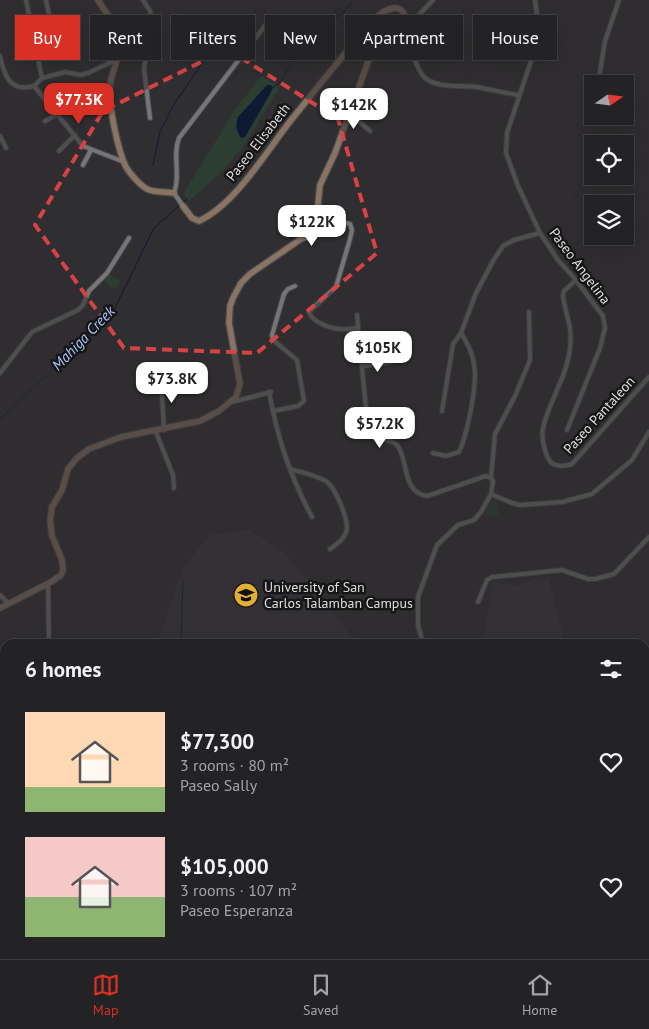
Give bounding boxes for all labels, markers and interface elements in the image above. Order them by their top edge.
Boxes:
chip: Buy [15,15,80,60]
chip: Rent [90,15,161,60]
chip: Filters [171,15,255,60]
chip: New [265,15,335,60]
chip: Apartment [345,15,463,60]
chip: House [473,15,557,60]
north arrow [584,75,634,125]
map controls [584,75,634,245]
pin: $77.3K [38,82,120,125]
pin: $142K [319,88,389,130]
text: $77.3K [55,89,103,109]
text: $142K [331,94,377,114]
street label: Paseo Elisabeth [222,100,294,184]
button: locate [584,135,634,185]
button: layers [584,195,634,245]
pin: $122K [277,204,347,247]
text: $122K [289,211,335,231]
street label: Paseo Angelina [545,224,615,308]
water label: Mahiga Creek [47,301,119,374]
pin: $105K [343,330,413,373]
text: $105K [355,337,401,357]
pin: $73.8K [131,362,213,404]
text: $73.8K [147,368,197,388]
street label: Paseo Pantaleon [559,372,639,458]
pin: $57.2K [339,406,421,449]
text: $57.2K [356,413,404,433]
place label: University of San Carlos Talamban Campus [264,578,413,612]
school or university icon: University of San Carlos Talamban Campus [233,582,259,608]
icon: filters [597,655,625,683]
text: 6 homes [25,656,101,683]
text: $77,300 [180,728,254,755]
icon: home [65,732,125,792]
icon: heart [597,748,625,776]
text: 3 rooms · 80 m² [180,755,289,775]
text: Paseo Sally [180,775,257,795]
text: $105,000 [180,853,269,880]
icon: home [65,857,125,917]
icon: heart [597,873,625,901]
text: 3 rooms · 107 m² [180,880,297,900]
text: Paseo Esperanza [180,900,293,920]
tab: Map [92,971,120,1019]
tab: Saved [303,971,339,1019]
tab: Home [522,971,557,1019]

